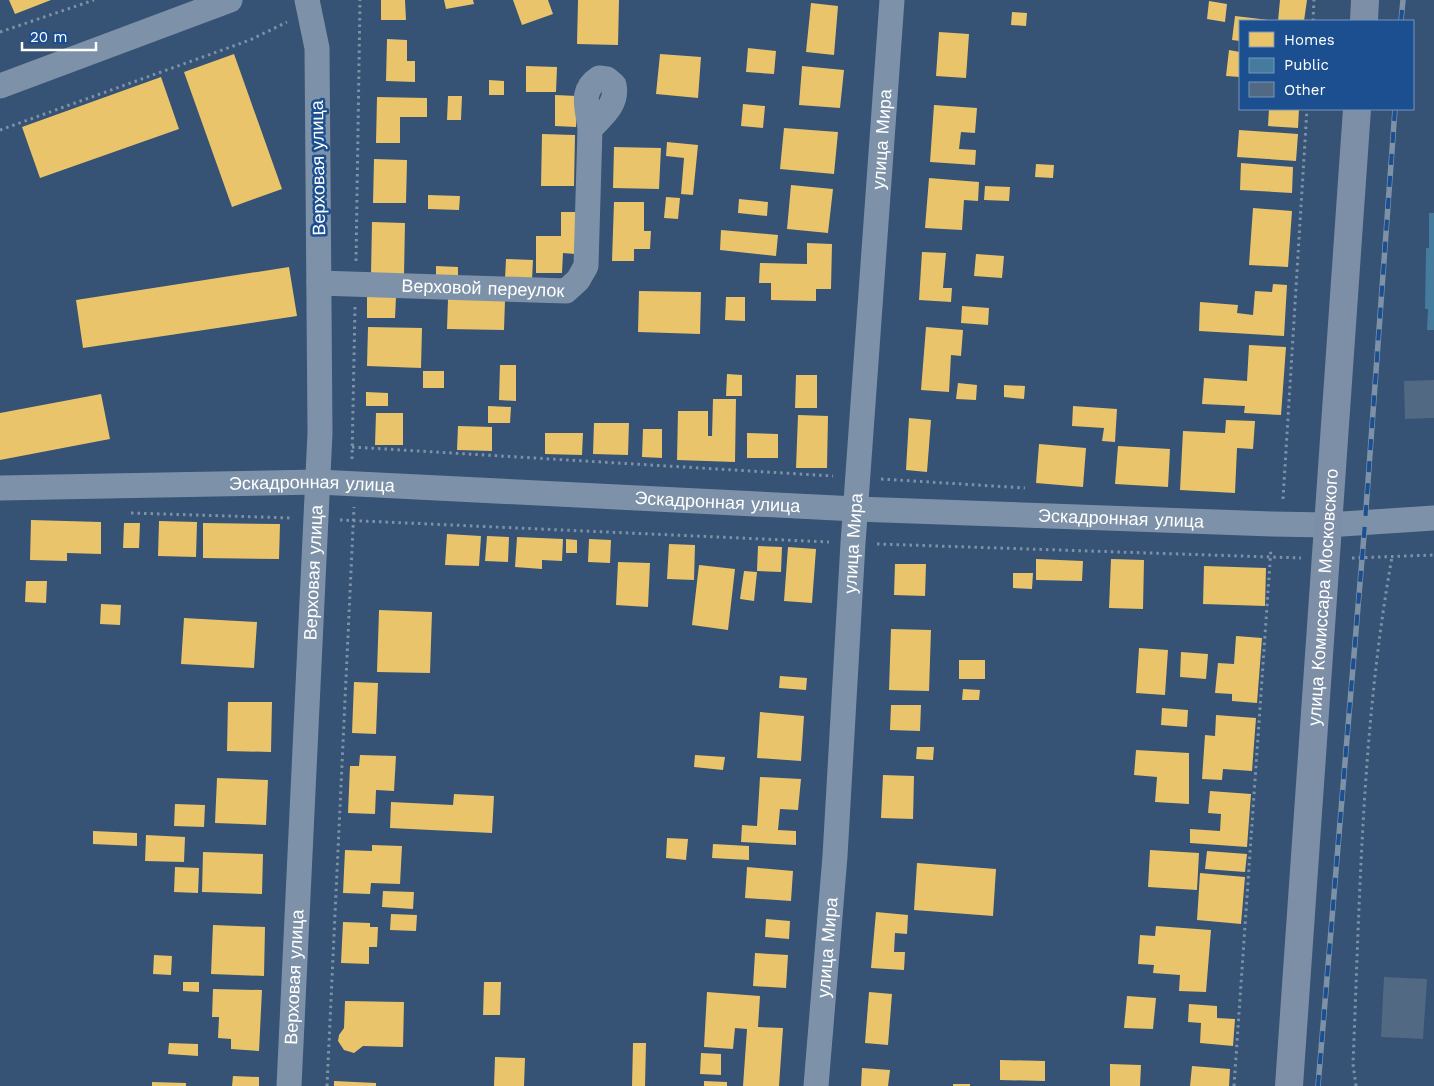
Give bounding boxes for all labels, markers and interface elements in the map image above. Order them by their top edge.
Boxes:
scale bar [22,20,96,52]
legend [1239,20,1414,110]
text: 20 m [30,28,68,46]
text: Homes [1284,31,1335,49]
text: Public [1284,56,1329,74]
text: Other [1284,81,1326,99]
street label: улица Мира [867,87,896,190]
street label: Верховая улица [306,99,329,236]
street label: Верховой переулок [401,275,565,301]
street label: улица Комиссара Московского [1303,468,1342,726]
street label: Эскадронная улица [229,471,396,496]
street label: Эскадронная улица [634,487,802,516]
street label: улица Мира [839,491,867,594]
street label: Верховая улица [299,503,327,641]
street label: Эскадронная улица [1038,505,1205,532]
street label: улица Мира [812,895,842,998]
street label: Верховая улица [280,908,307,1045]

